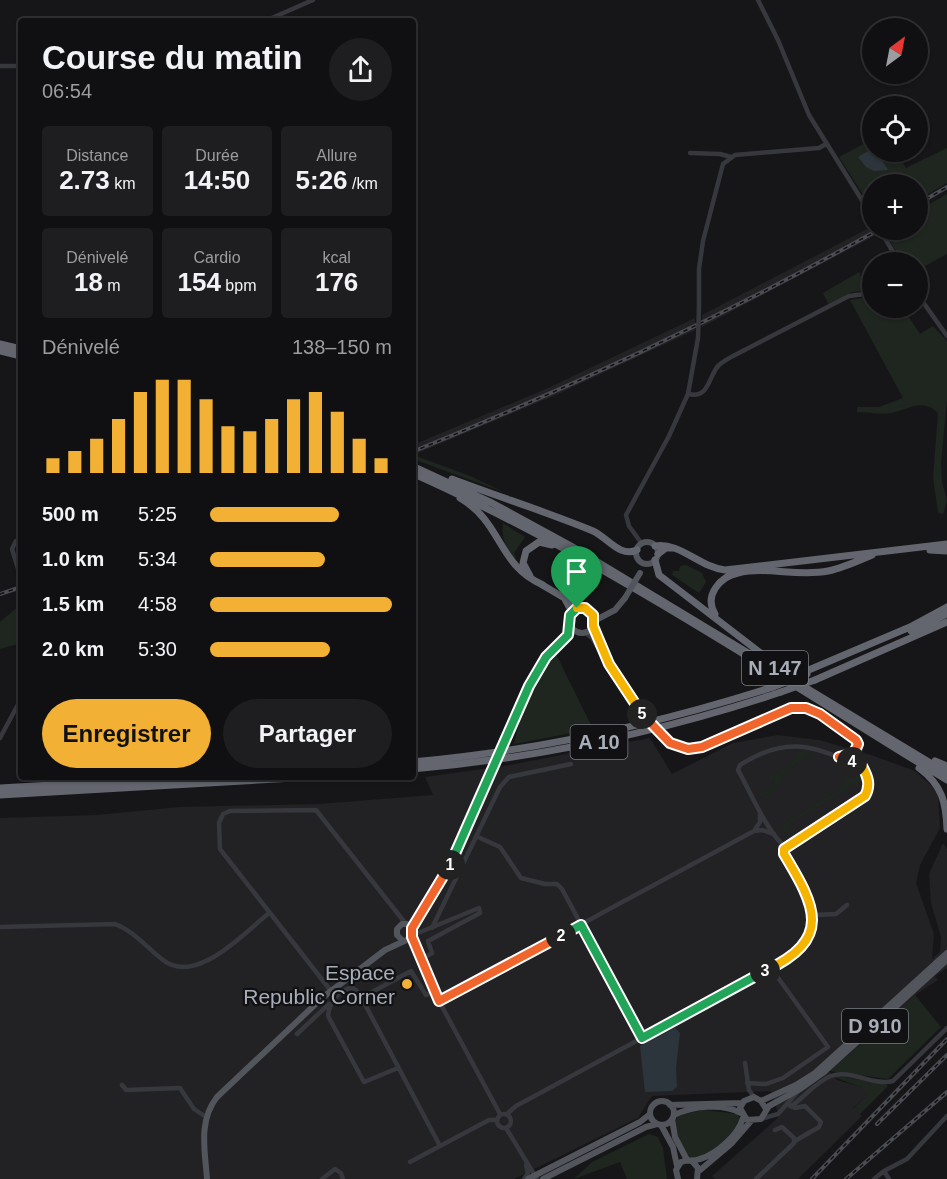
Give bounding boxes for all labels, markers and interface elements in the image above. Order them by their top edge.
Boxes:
north arrow [862,18,928,84]
map controls [862,18,928,318]
button: share [329,38,392,101]
text: Course du matin [42,39,302,76]
text: 06:54 [42,80,92,102]
button: locate [862,96,928,162]
text: Distance [66,147,128,164]
text: Durée [195,147,239,164]
text: Allure [316,147,357,164]
text: 2.73 [59,165,110,195]
text: 14:50 [184,165,250,195]
text: 5:26 [296,165,348,195]
button: + [862,174,928,240]
text: km [110,175,136,192]
text: /km [348,175,378,192]
text: Dénivelé [66,249,128,266]
text: Cardio [193,249,241,266]
text: kcal [322,249,351,266]
button: − [862,252,928,318]
text: 18 [74,267,103,297]
text: 154 [178,267,221,297]
text: 176 [315,267,358,297]
text: m [103,277,121,294]
text: bpm [221,277,256,294]
text: Dénivelé [42,336,120,358]
text: 138–150 m [292,336,392,358]
text: 500 m [42,503,99,525]
text: 5:25 [138,503,177,525]
pin [551,546,602,608]
text: 1.0 km [42,548,104,570]
text: 5:34 [138,548,177,570]
icon: arrive [560,555,593,588]
text: 1.5 km [42,593,104,615]
text: 4:58 [138,593,177,615]
text: 2.0 km [42,638,104,660]
text: 5:30 [138,638,177,660]
road number: N 147 [742,651,808,685]
button: Enregistrer [42,699,211,768]
button: Partager [223,699,392,768]
pin: 5 [627,699,657,729]
text: 5 [638,705,646,722]
road number: A 10 [570,725,628,759]
pin: 4 [837,747,867,777]
text: 4 [848,753,856,770]
pin: 1 [435,850,465,880]
text: 1 [446,856,454,873]
pin: 2 [546,921,576,951]
text: 2 [557,927,565,944]
pin: 3 [750,956,780,986]
place label: Espace Republic Corner [243,961,395,1008]
text: 3 [761,962,769,979]
marker: Espace Republic Corner [400,977,414,991]
road number: D 910 [842,1009,908,1043]

